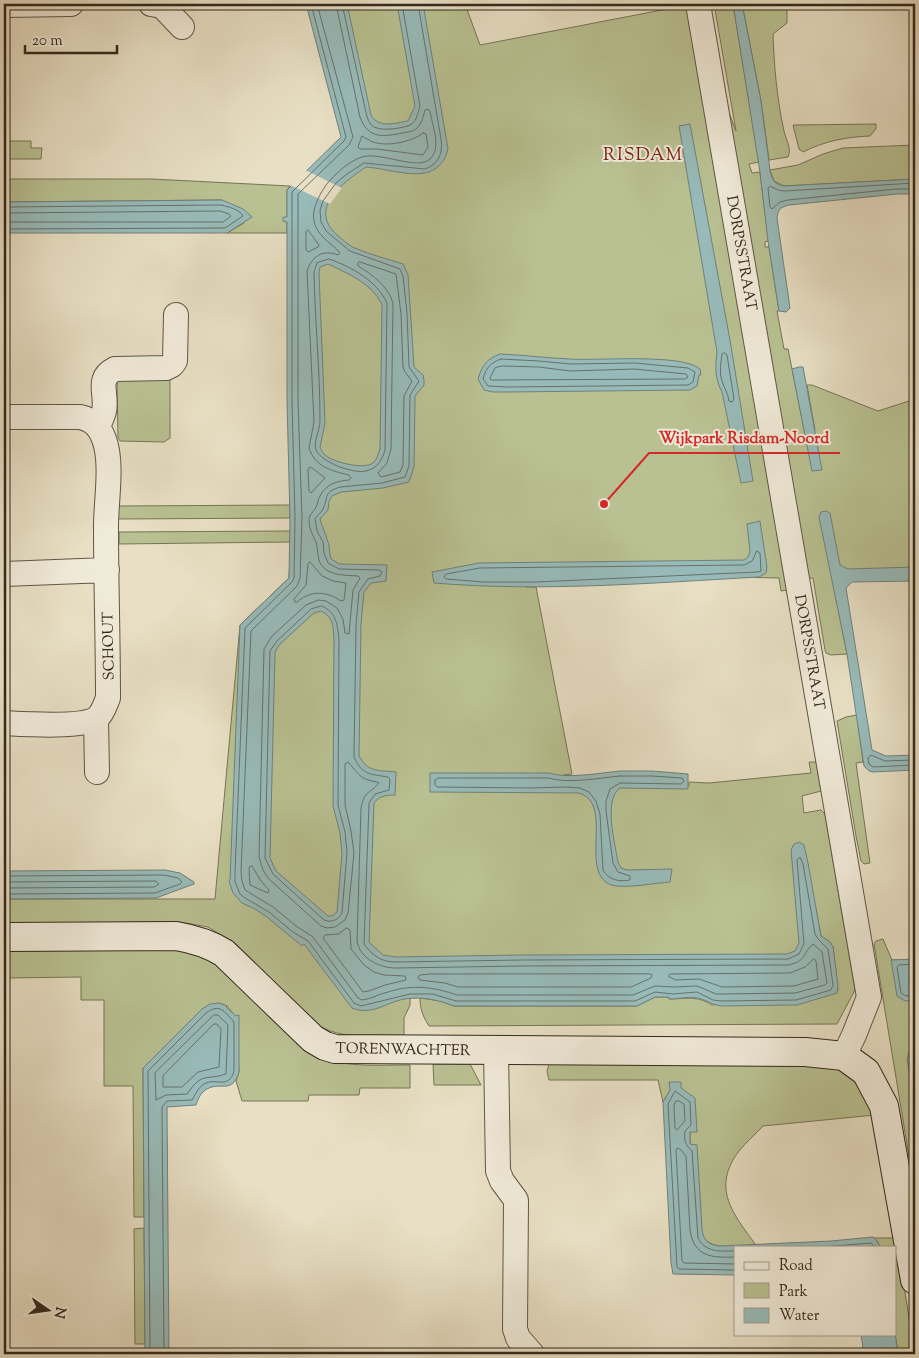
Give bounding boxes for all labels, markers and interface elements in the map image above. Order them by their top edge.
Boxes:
scale bar [25,22,118,54]
text: 20 m [32,31,63,52]
district label: RISDAM [603,143,683,169]
street label: DORPSSTRAAT [720,194,761,313]
callout: Wijkpark Risdam-Noord [649,422,840,453]
text: Wijkpark Risdam-Noord [659,428,830,451]
street label: DORPSSTRAAT [788,593,829,712]
street label: SCHOUT [98,611,121,680]
street label: TORENWACHTER [335,1039,471,1062]
legend [734,1246,896,1336]
text: Road [779,1256,813,1277]
text: Park [779,1282,808,1303]
north arrow [22,1286,72,1336]
text: N [48,1305,70,1320]
text: Water [779,1306,820,1327]

